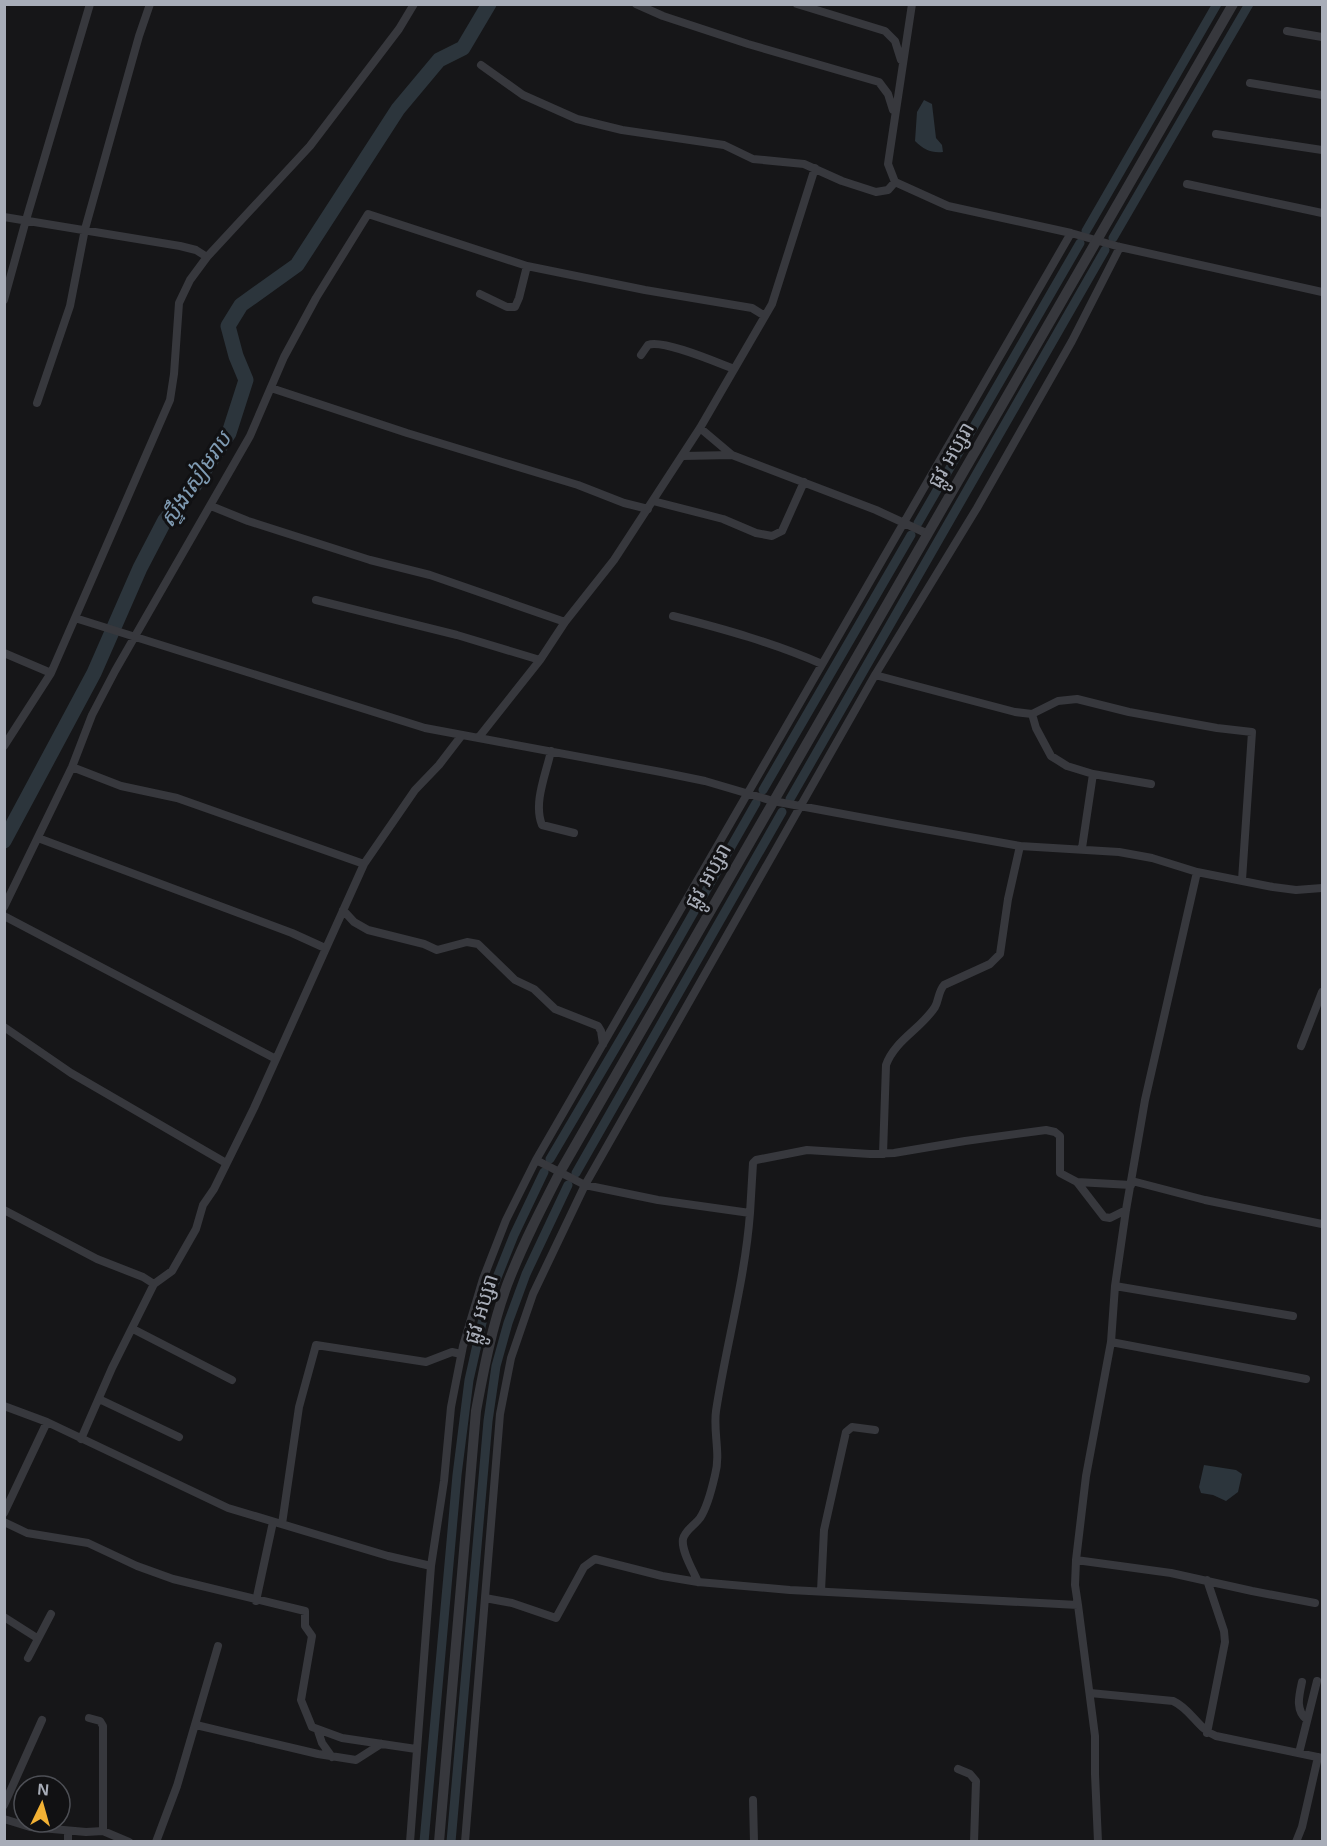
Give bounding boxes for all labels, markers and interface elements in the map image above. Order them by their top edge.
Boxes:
street label: ផ្លូវ អប្សរា [923,418,986,496]
water label: ស្ទឹងសៀមរាប [153,424,239,532]
street label: ផ្លូវ អប្សរា [680,839,743,917]
street label: ផ្លូវ អប្សរា [459,1271,510,1349]
north arrow [12,1774,72,1834]
text: N [37,1781,50,1799]

